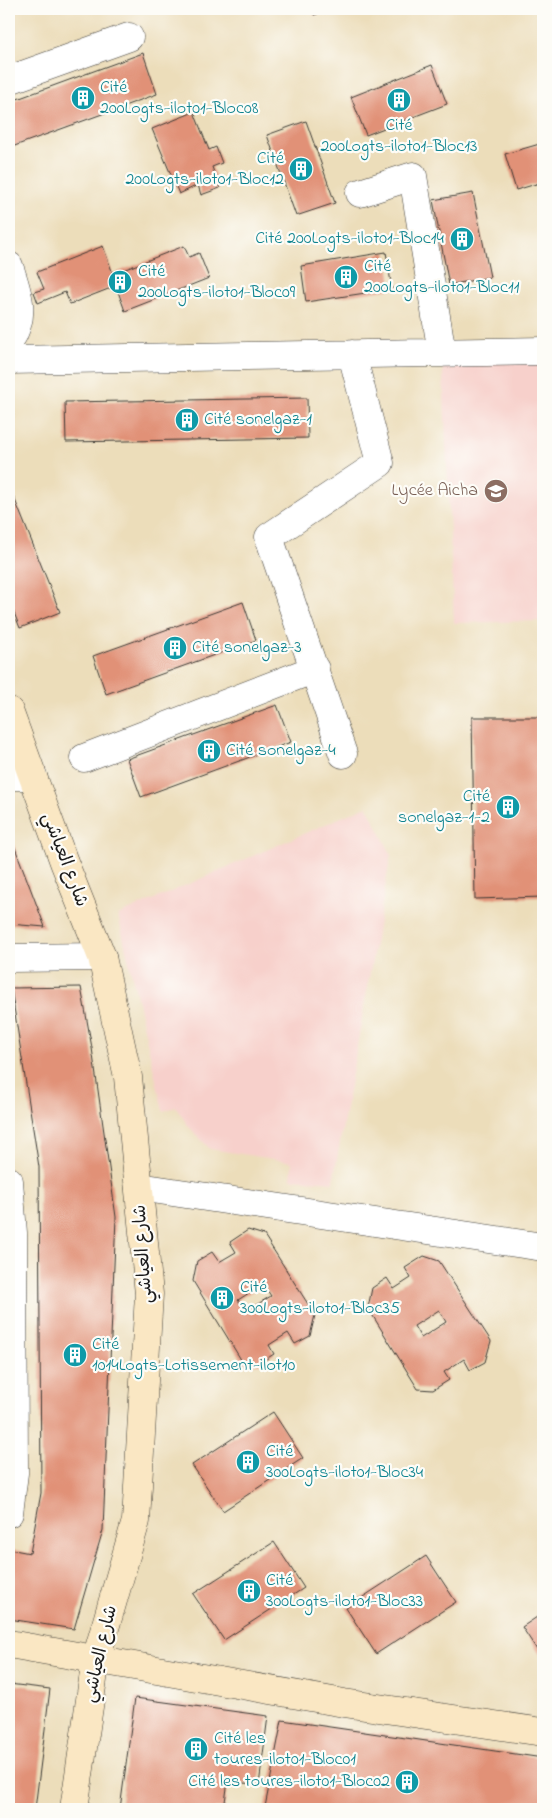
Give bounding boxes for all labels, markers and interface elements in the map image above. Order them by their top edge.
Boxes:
place label: Cité 200Logts-ilot01-Bloc08 [100,75,259,123]
building icon: Cité 200Logts-ilot01-Bloc08 [70,85,96,111]
building icon: Cité 200Logts-ilot01-Bloc13 [386,87,412,113]
place label: Cité 200Logts-ilot01-Bloc13 [320,113,478,161]
place label: Cité 200Logts-ilot01-Bloc12 [125,146,285,194]
building icon: Cité 200Logts-ilot01-Bloc12 [288,156,314,182]
place label: Cité 200Logts-ilot01-Bloc14 [255,226,445,253]
building icon: Cité 200Logts-ilot01-Bloc14 [449,226,475,252]
place label: Cité 200Logts-ilot01-Bloc11 [364,254,520,302]
place label: Cité 200Logts-ilot01-Bloc09 [138,259,296,307]
building icon: Cité 200Logts-ilot01-Bloc11 [333,264,359,290]
building icon: Cité 200Logts-ilot01-Bloc09 [107,269,133,295]
building icon: Cité sonelgaz-1 [174,407,200,433]
place label: Cité sonelgaz-1 [204,407,312,434]
place label: Lycée Aicha [392,478,478,504]
school or university icon: Lycée Aicha [483,478,509,504]
building icon: Cité sonelgaz-3 [162,635,188,661]
place label: Cité sonelgaz-3 [192,635,302,662]
building icon: Cité sonelgaz-4 [196,738,222,764]
place label: Cité sonelgaz-4 [226,738,336,765]
place label: Cité sonelgaz-1-2 [398,784,491,832]
building icon: Cité sonelgaz-1-2 [495,794,521,820]
street label: شارع العياشي [33,809,94,911]
street label: شارع العياشي [128,1204,161,1304]
place label: Cité 300Logts-ilot01-Bloc35 [240,1275,400,1323]
building icon: Cité 300Logts-ilot01-Bloc35 [209,1285,235,1311]
place label: Cité 1014Logts-Lotissement-ilot10 [92,1332,296,1380]
building icon: Cité 1014Logts-Lotissement-ilot10 [62,1342,88,1368]
place label: Cité 300Logts-ilot01-Bloc34 [266,1439,424,1487]
building icon: Cité 300Logts-ilot01-Bloc34 [235,1449,261,1475]
place label: Cité 300Logts-ilot01-Bloc33 [266,1568,423,1616]
building icon: Cité 300Logts-ilot01-Bloc33 [236,1578,262,1604]
street label: شارع العياشي [77,1603,126,1705]
place label: Cité les toures-ilot01-Bloc01 [214,1726,356,1773]
building icon: Cité les toures-ilot01-Bloc01 [183,1736,209,1762]
place label: Cité les toures-ilot01-Bloc02 [188,1769,390,1795]
building icon: Cité les toures-ilot01-Bloc02 [394,1769,420,1795]

